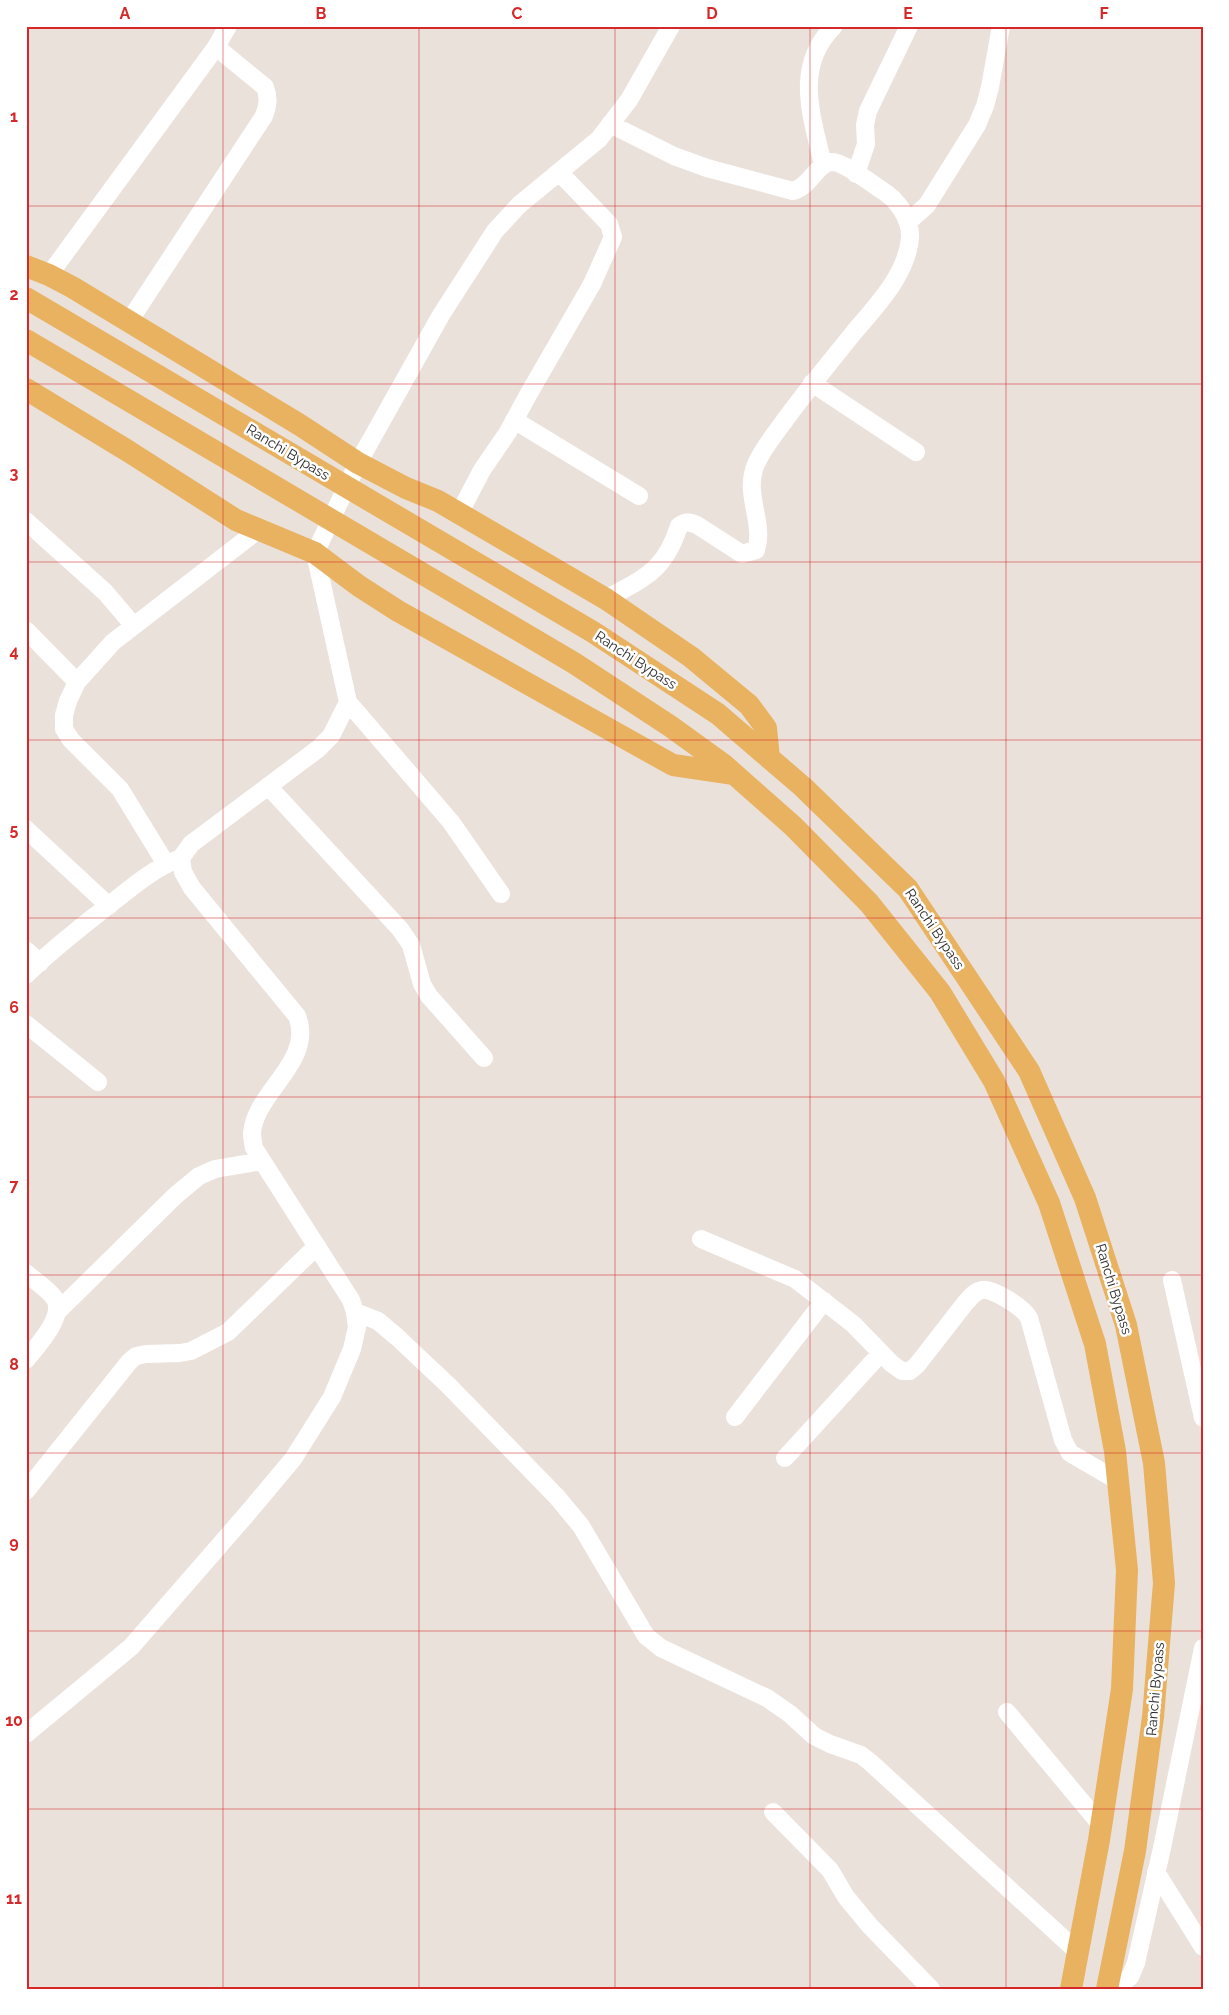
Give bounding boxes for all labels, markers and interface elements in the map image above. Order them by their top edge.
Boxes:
text: A [120,4,131,23]
text: B [316,4,327,23]
text: C [512,4,523,23]
text: D [706,4,718,23]
text: E [903,4,913,23]
text: F [1099,4,1109,23]
text: 1 [10,107,18,126]
text: 2 [9,285,19,304]
street label: Ranchi Bypass [244,421,333,483]
text: 3 [10,464,19,483]
street label: Ranchi Bypass [592,628,680,692]
text: 4 [9,642,19,661]
text: 5 [10,820,19,839]
street label: Ranchi Bypass [902,886,968,973]
text: 6 [9,998,19,1017]
text: 7 [10,1176,19,1195]
street label: Ranchi Bypass [1093,1242,1135,1336]
text: 8 [9,1355,19,1374]
text: 9 [9,1533,19,1552]
street label: Ranchi Bypass [1143,1641,1167,1736]
text: 10 [5,1711,23,1730]
text: 11 [6,1889,22,1908]

